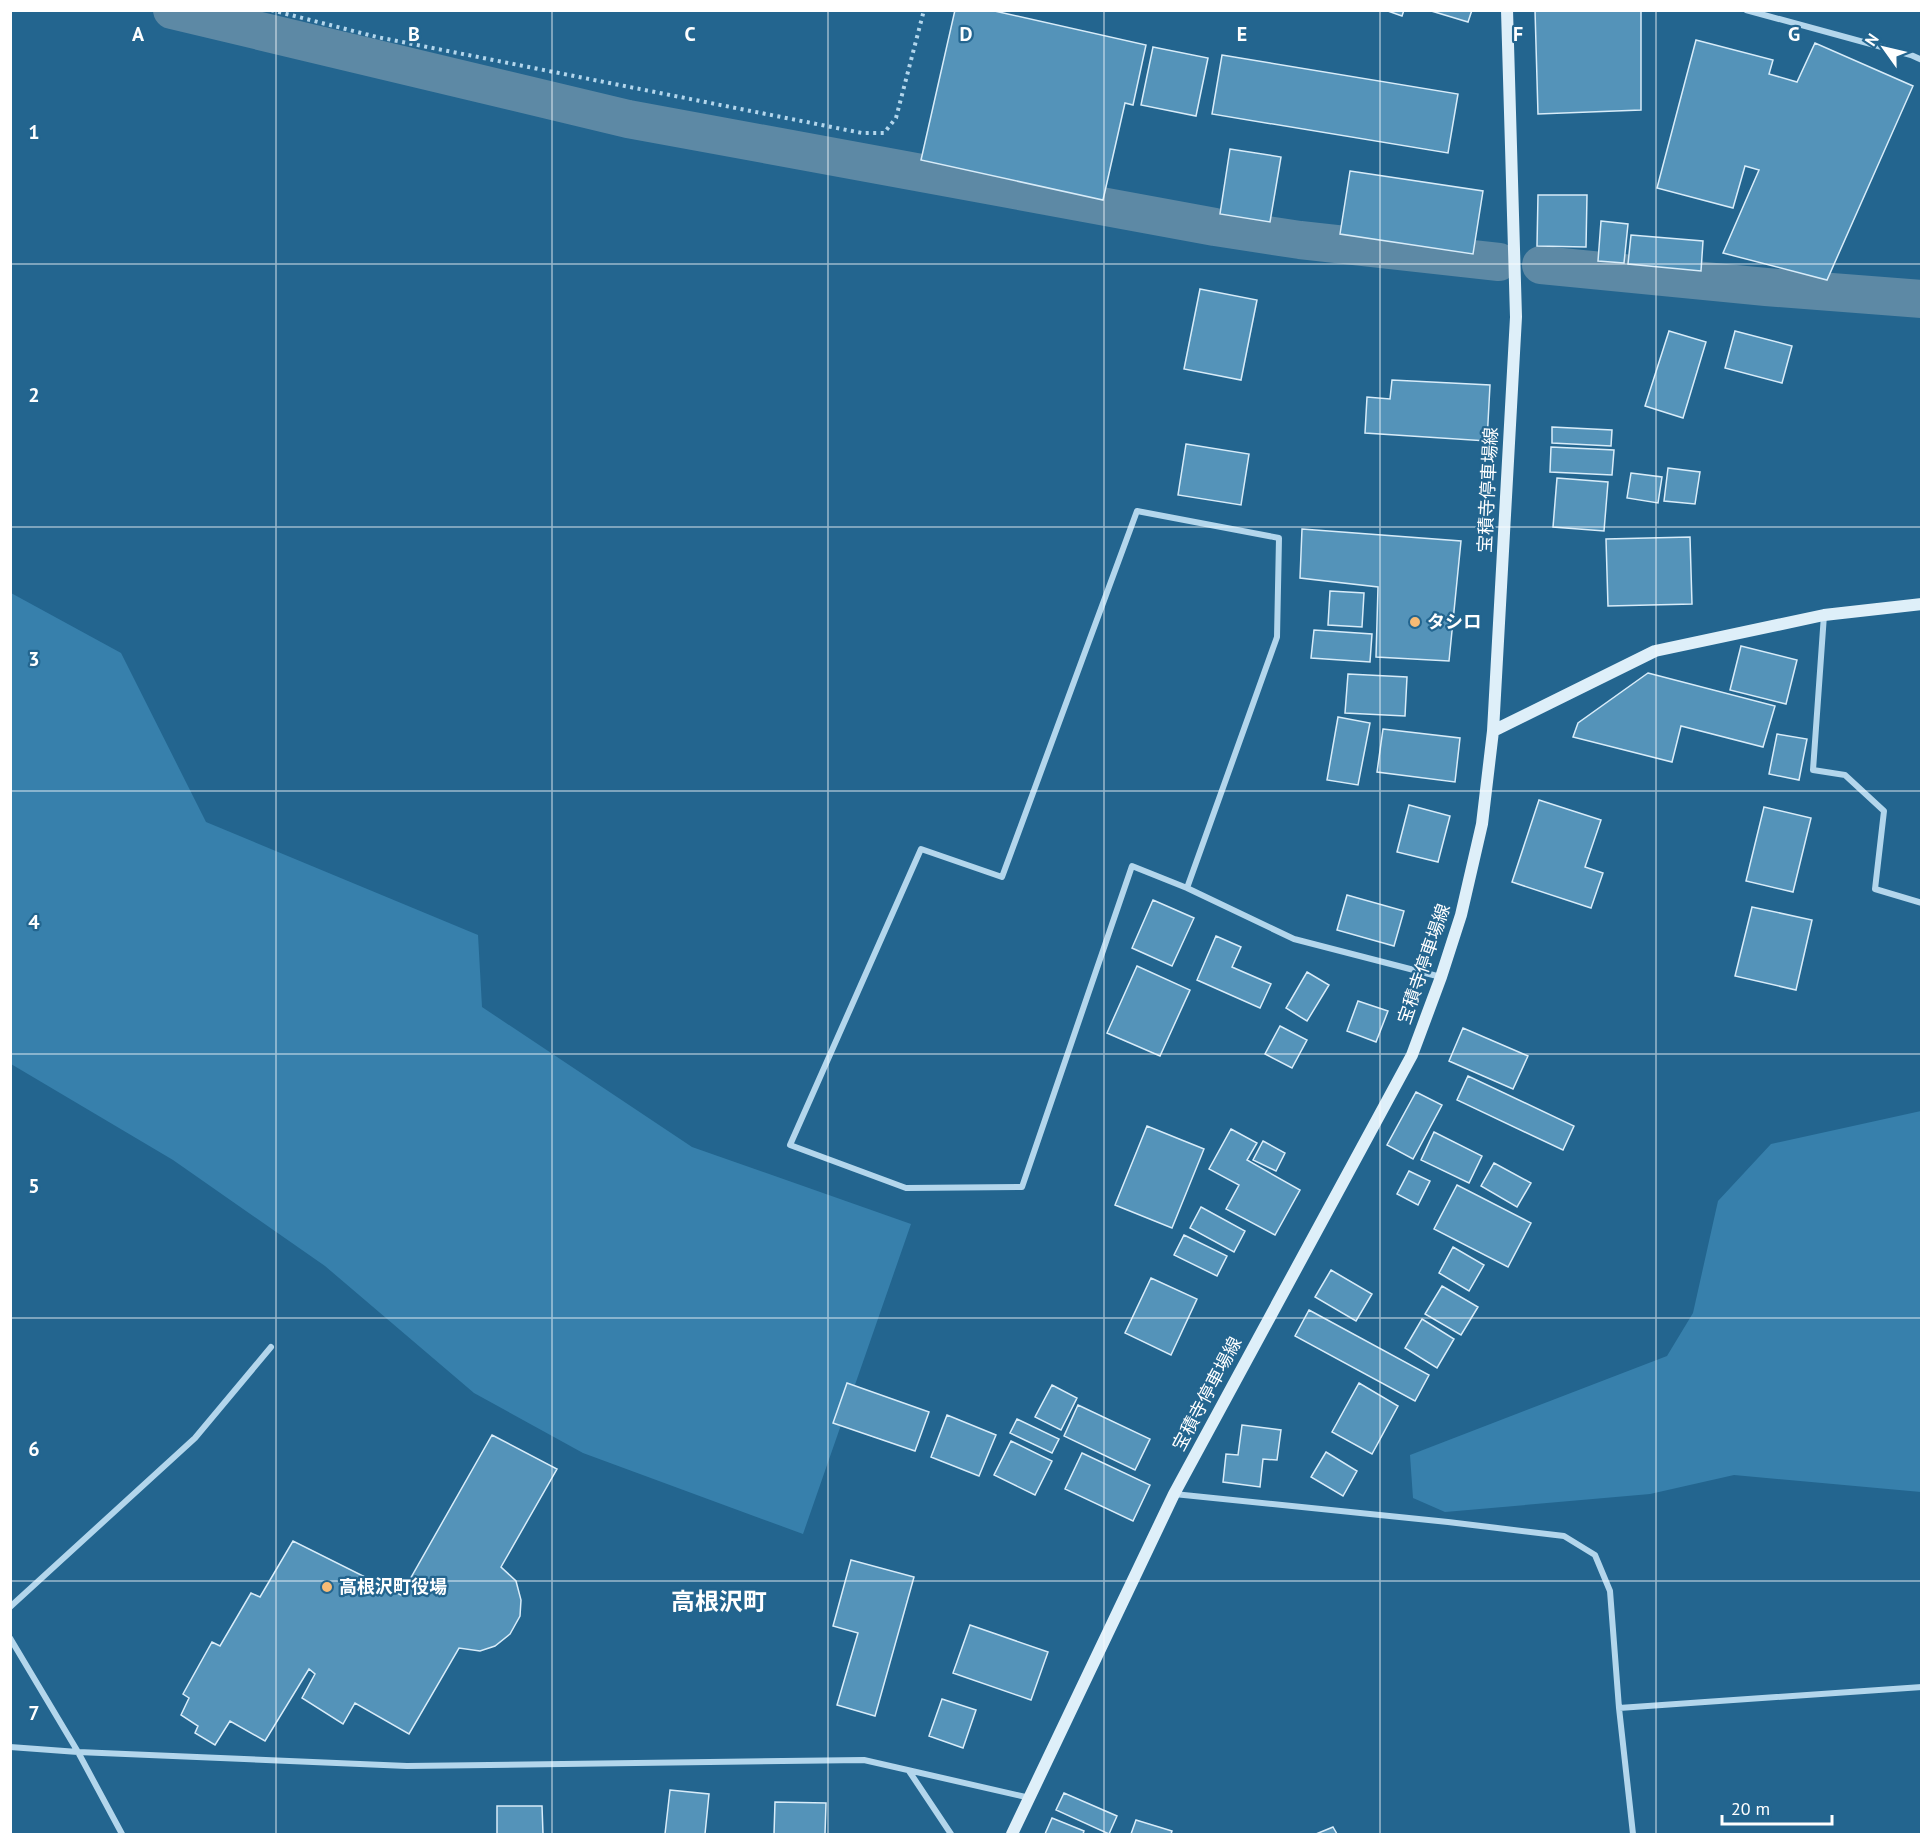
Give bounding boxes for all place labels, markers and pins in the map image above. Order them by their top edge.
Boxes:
place label: タシロ [1427,610,1481,633]
marker: タシロ [1408,615,1422,629]
place label: 高根沢町役場 [339,1575,447,1598]
marker: 高根沢町役場 [320,1580,334,1594]

